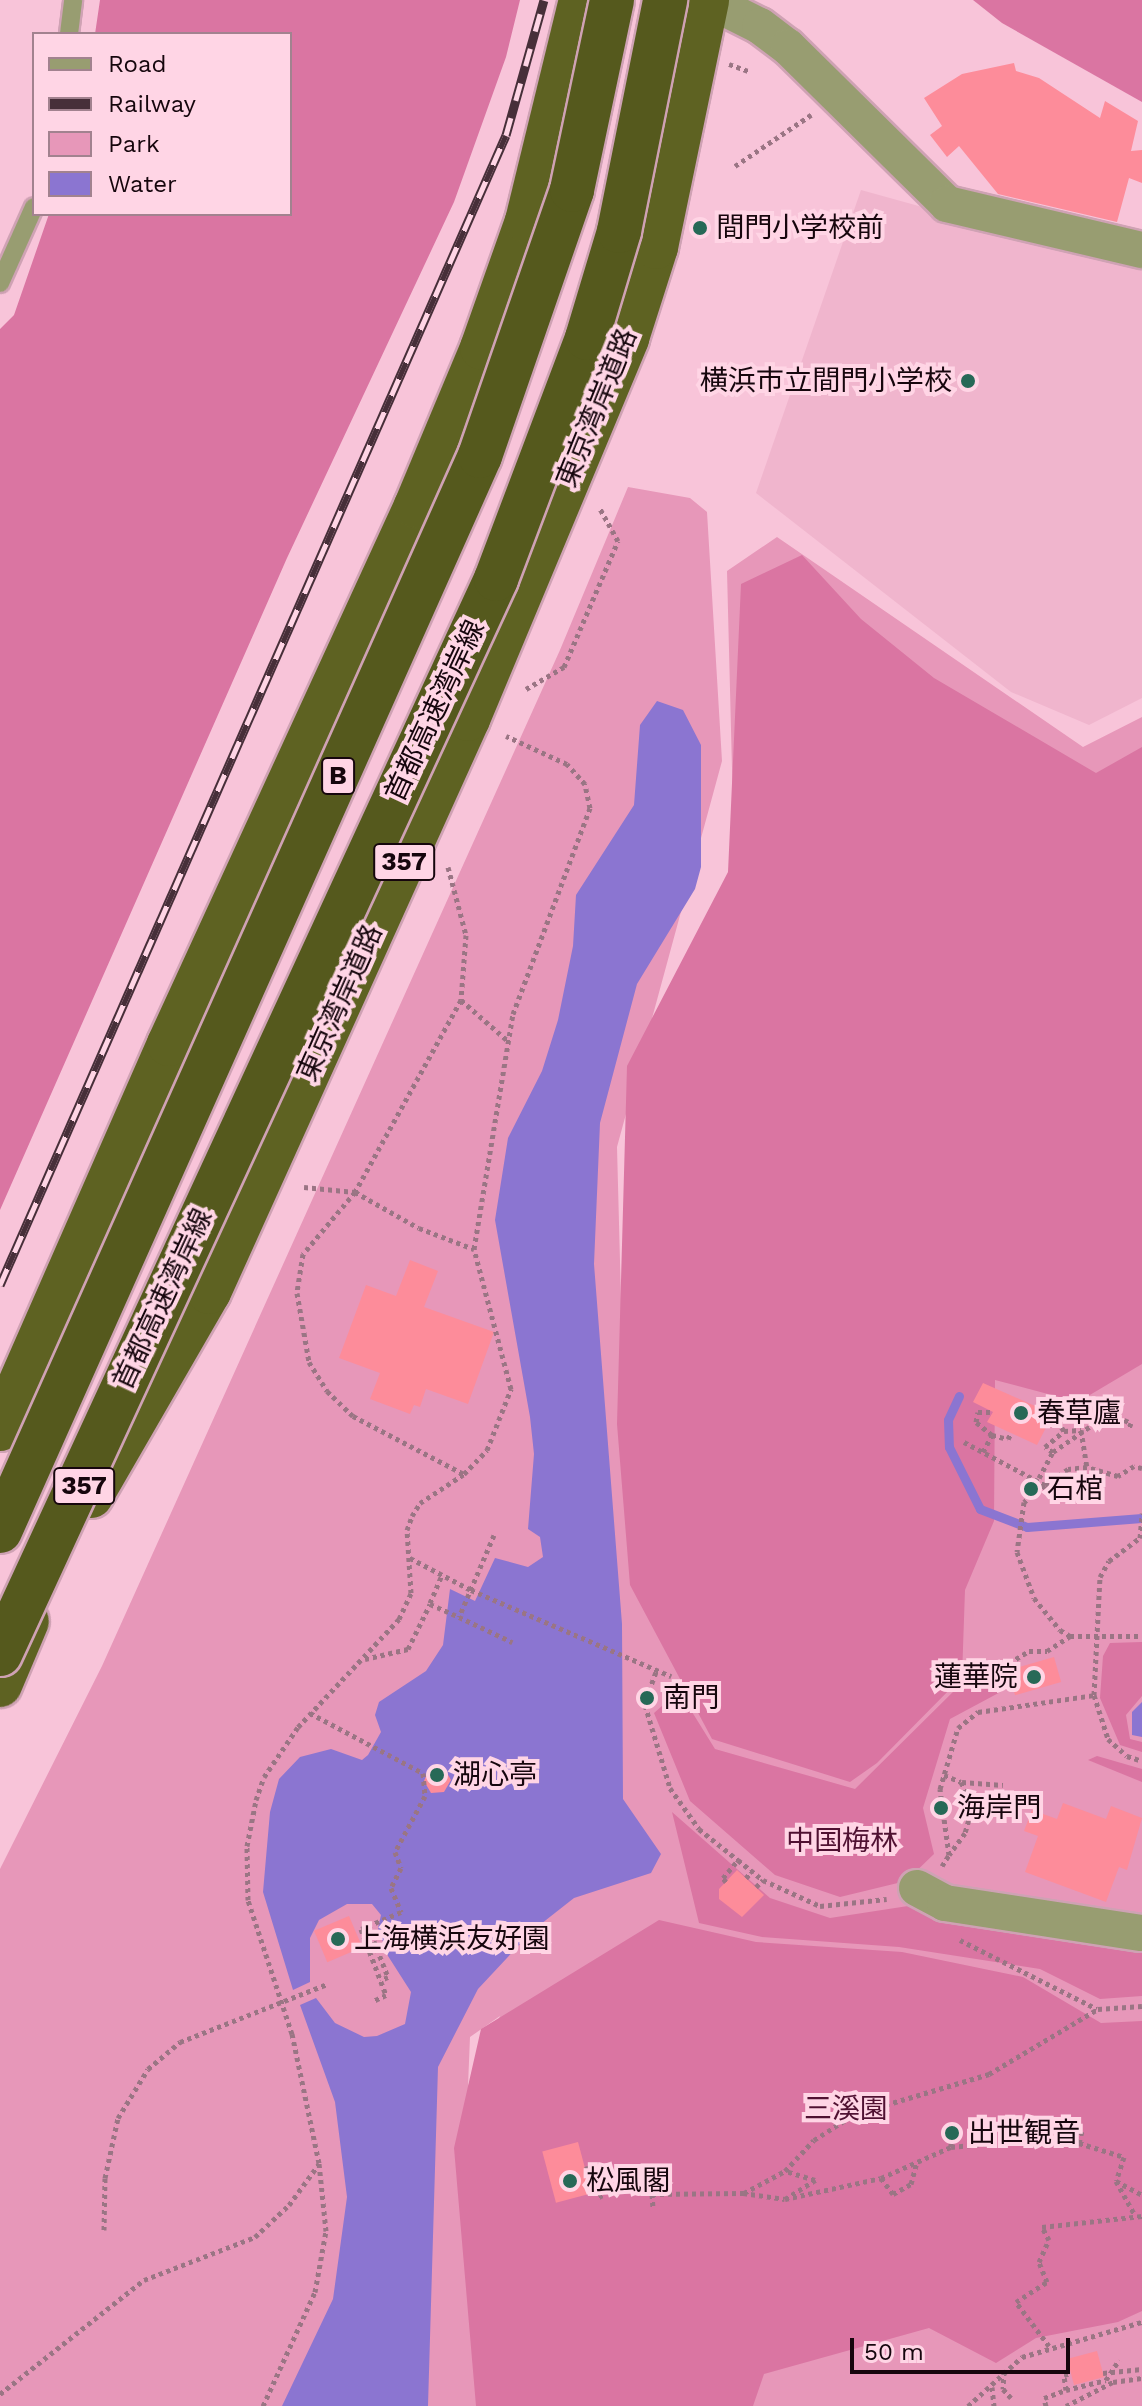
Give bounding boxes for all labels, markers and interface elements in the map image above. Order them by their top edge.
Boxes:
legend [32,32,292,216]
text: Road [108,50,167,78]
text: Railway [108,90,196,118]
text: Park [108,130,160,158]
text: Water [108,170,177,198]
place label: 間門小学校前 [716,211,884,245]
marker: 間門小学校前 [691,219,709,237]
street label: 東京湾岸道路 [550,324,644,492]
place label: 横浜市立間門小学校 [700,364,952,398]
marker: 横浜市立間門小学校 [959,372,977,390]
street label: 首都高速湾岸線 [378,615,492,807]
road number: B [320,754,356,798]
road number: 357 [372,840,436,884]
street label: 東京湾岸道路 [290,919,390,1087]
street label: 首都高速湾岸線 [106,1203,220,1395]
place label: 春草廬 [1037,1396,1121,1430]
marker: 春草廬 [1012,1404,1030,1422]
road number: 357 [52,1464,116,1508]
place label: 石棺 [1047,1472,1103,1506]
marker: 石棺 [1022,1480,1040,1498]
place label: 蓮華院 [934,1660,1018,1694]
marker: 蓮華院 [1025,1668,1043,1686]
place label: 南門 [663,1681,719,1715]
marker: 南門 [638,1689,656,1707]
place label: 湖心亭 [453,1758,537,1792]
marker: 湖心亭 [428,1766,446,1784]
place label: 海岸門 [957,1791,1041,1825]
marker: 海岸門 [932,1799,950,1817]
park label: 中国梅林 [786,1824,898,1858]
place label: 上海横浜友好園 [354,1922,550,1956]
marker: 上海横浜友好園 [329,1930,347,1948]
park label: 三溪園 [804,2092,888,2126]
place label: 出世観音 [968,2116,1080,2150]
marker: 出世観音 [943,2124,961,2142]
place label: 松風閣 [586,2164,670,2198]
marker: 松風閣 [561,2172,579,2190]
scale bar [854,2322,1074,2372]
text: 50 m [864,2338,924,2366]

